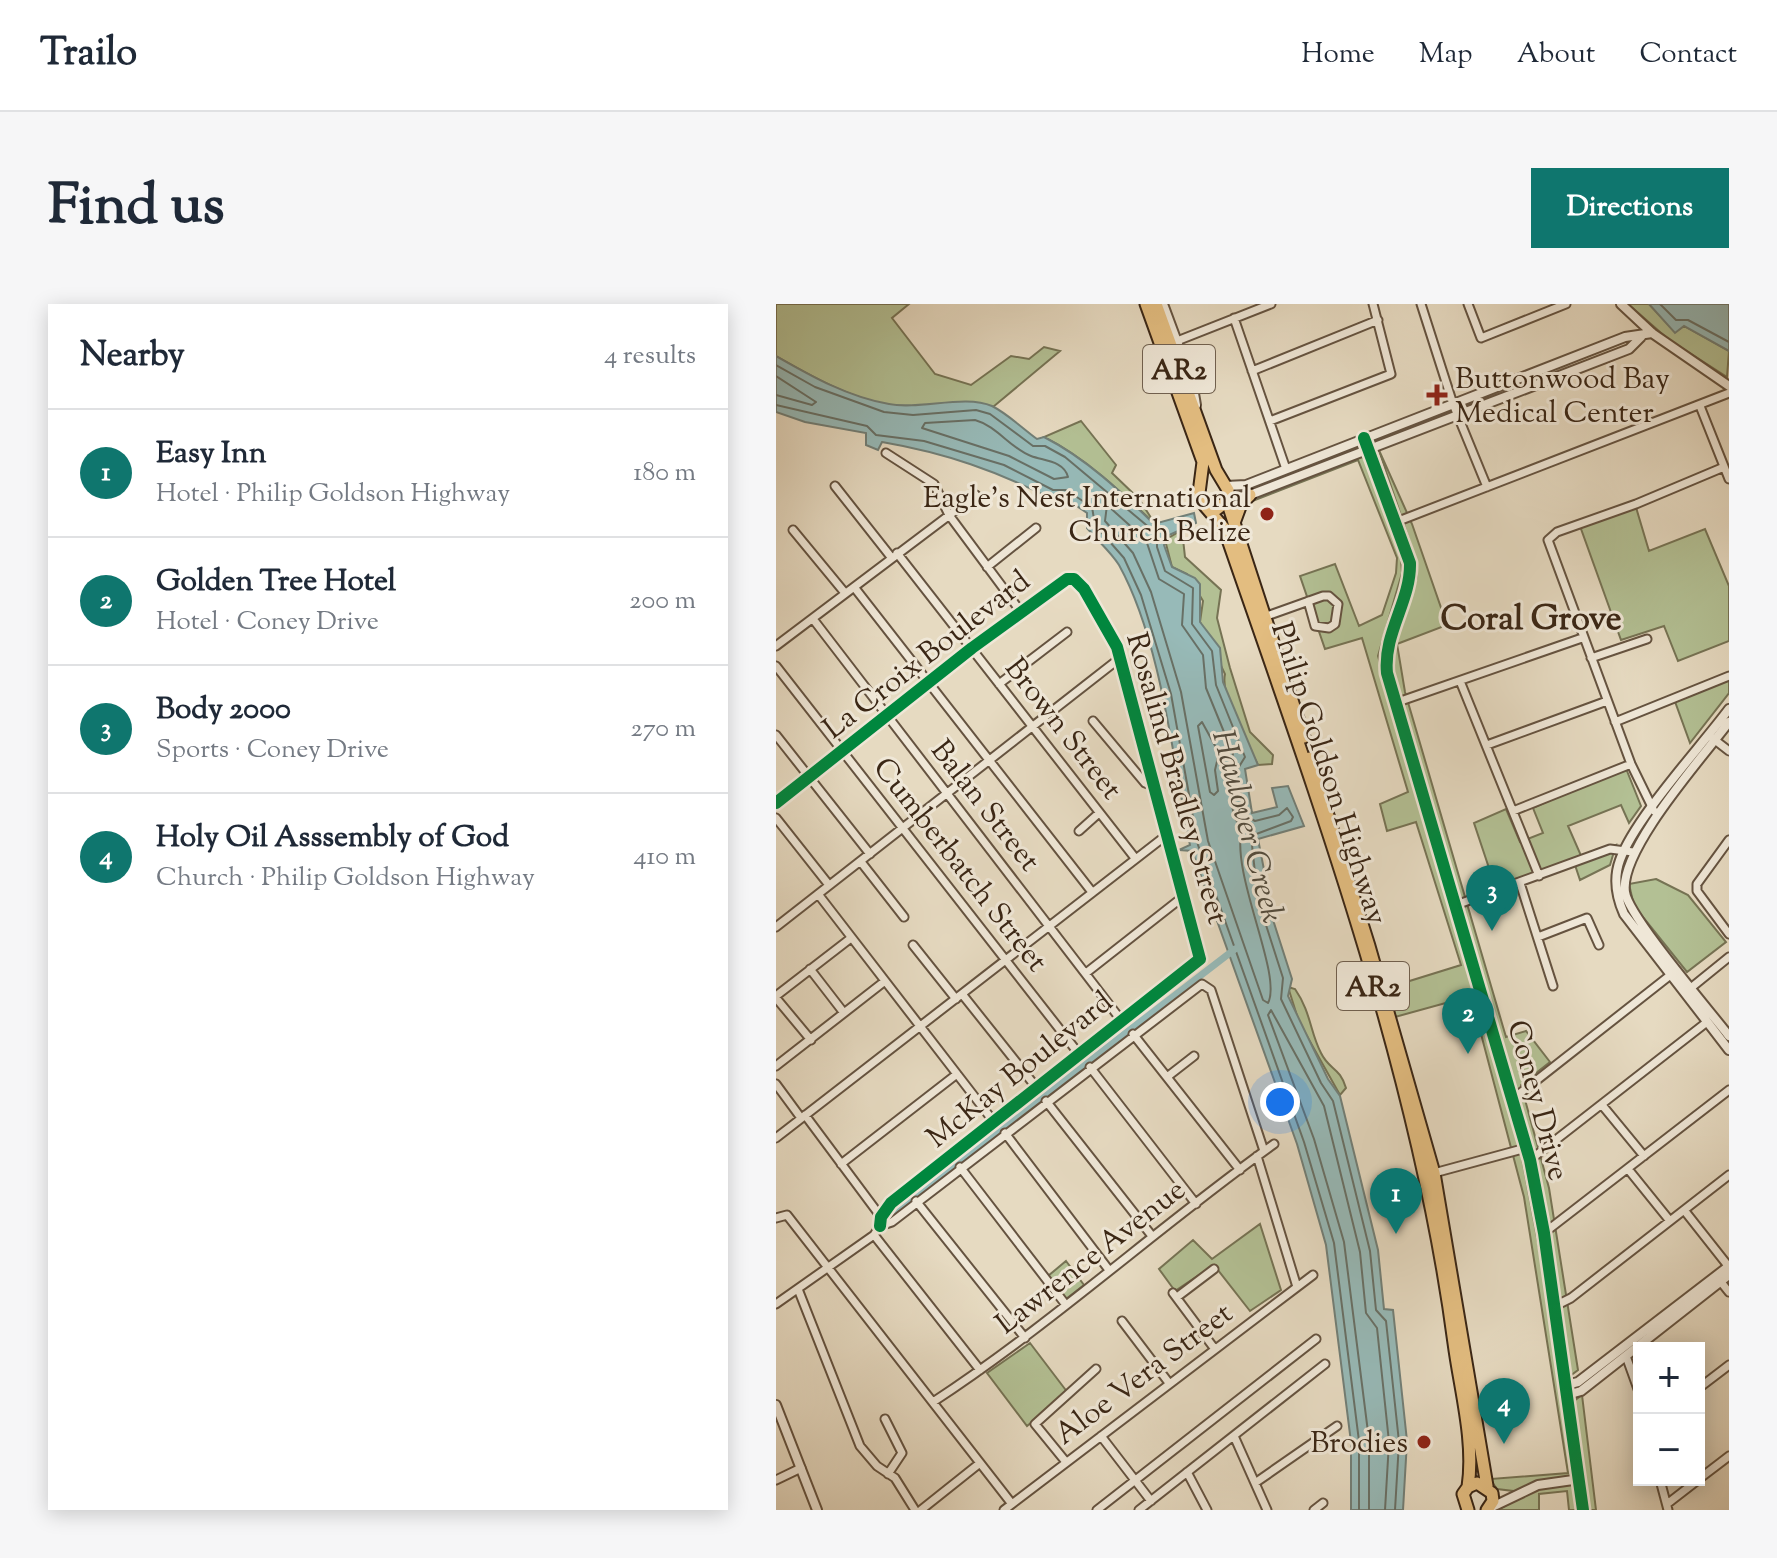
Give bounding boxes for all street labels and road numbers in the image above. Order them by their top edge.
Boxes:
road number: AR2 [1143,345,1215,393]
street label: La Croix Boulevard [815,561,1040,751]
street label: Philip Goldson Highway [1258,617,1397,931]
street label: Rosalind Bradley Street [1113,628,1238,929]
street label: Brown Street [993,649,1131,810]
street label: Balan Street [919,732,1049,881]
street label: Cumberbatch Street [861,749,1057,982]
road number: AR2 [1337,962,1409,1010]
street label: McKay Boulevard [918,982,1123,1160]
street label: Coney Drive [1495,1016,1579,1186]
street label: Lawrence Avenue [987,1170,1196,1346]
street label: Aloe Vera Street [1046,1294,1243,1456]

